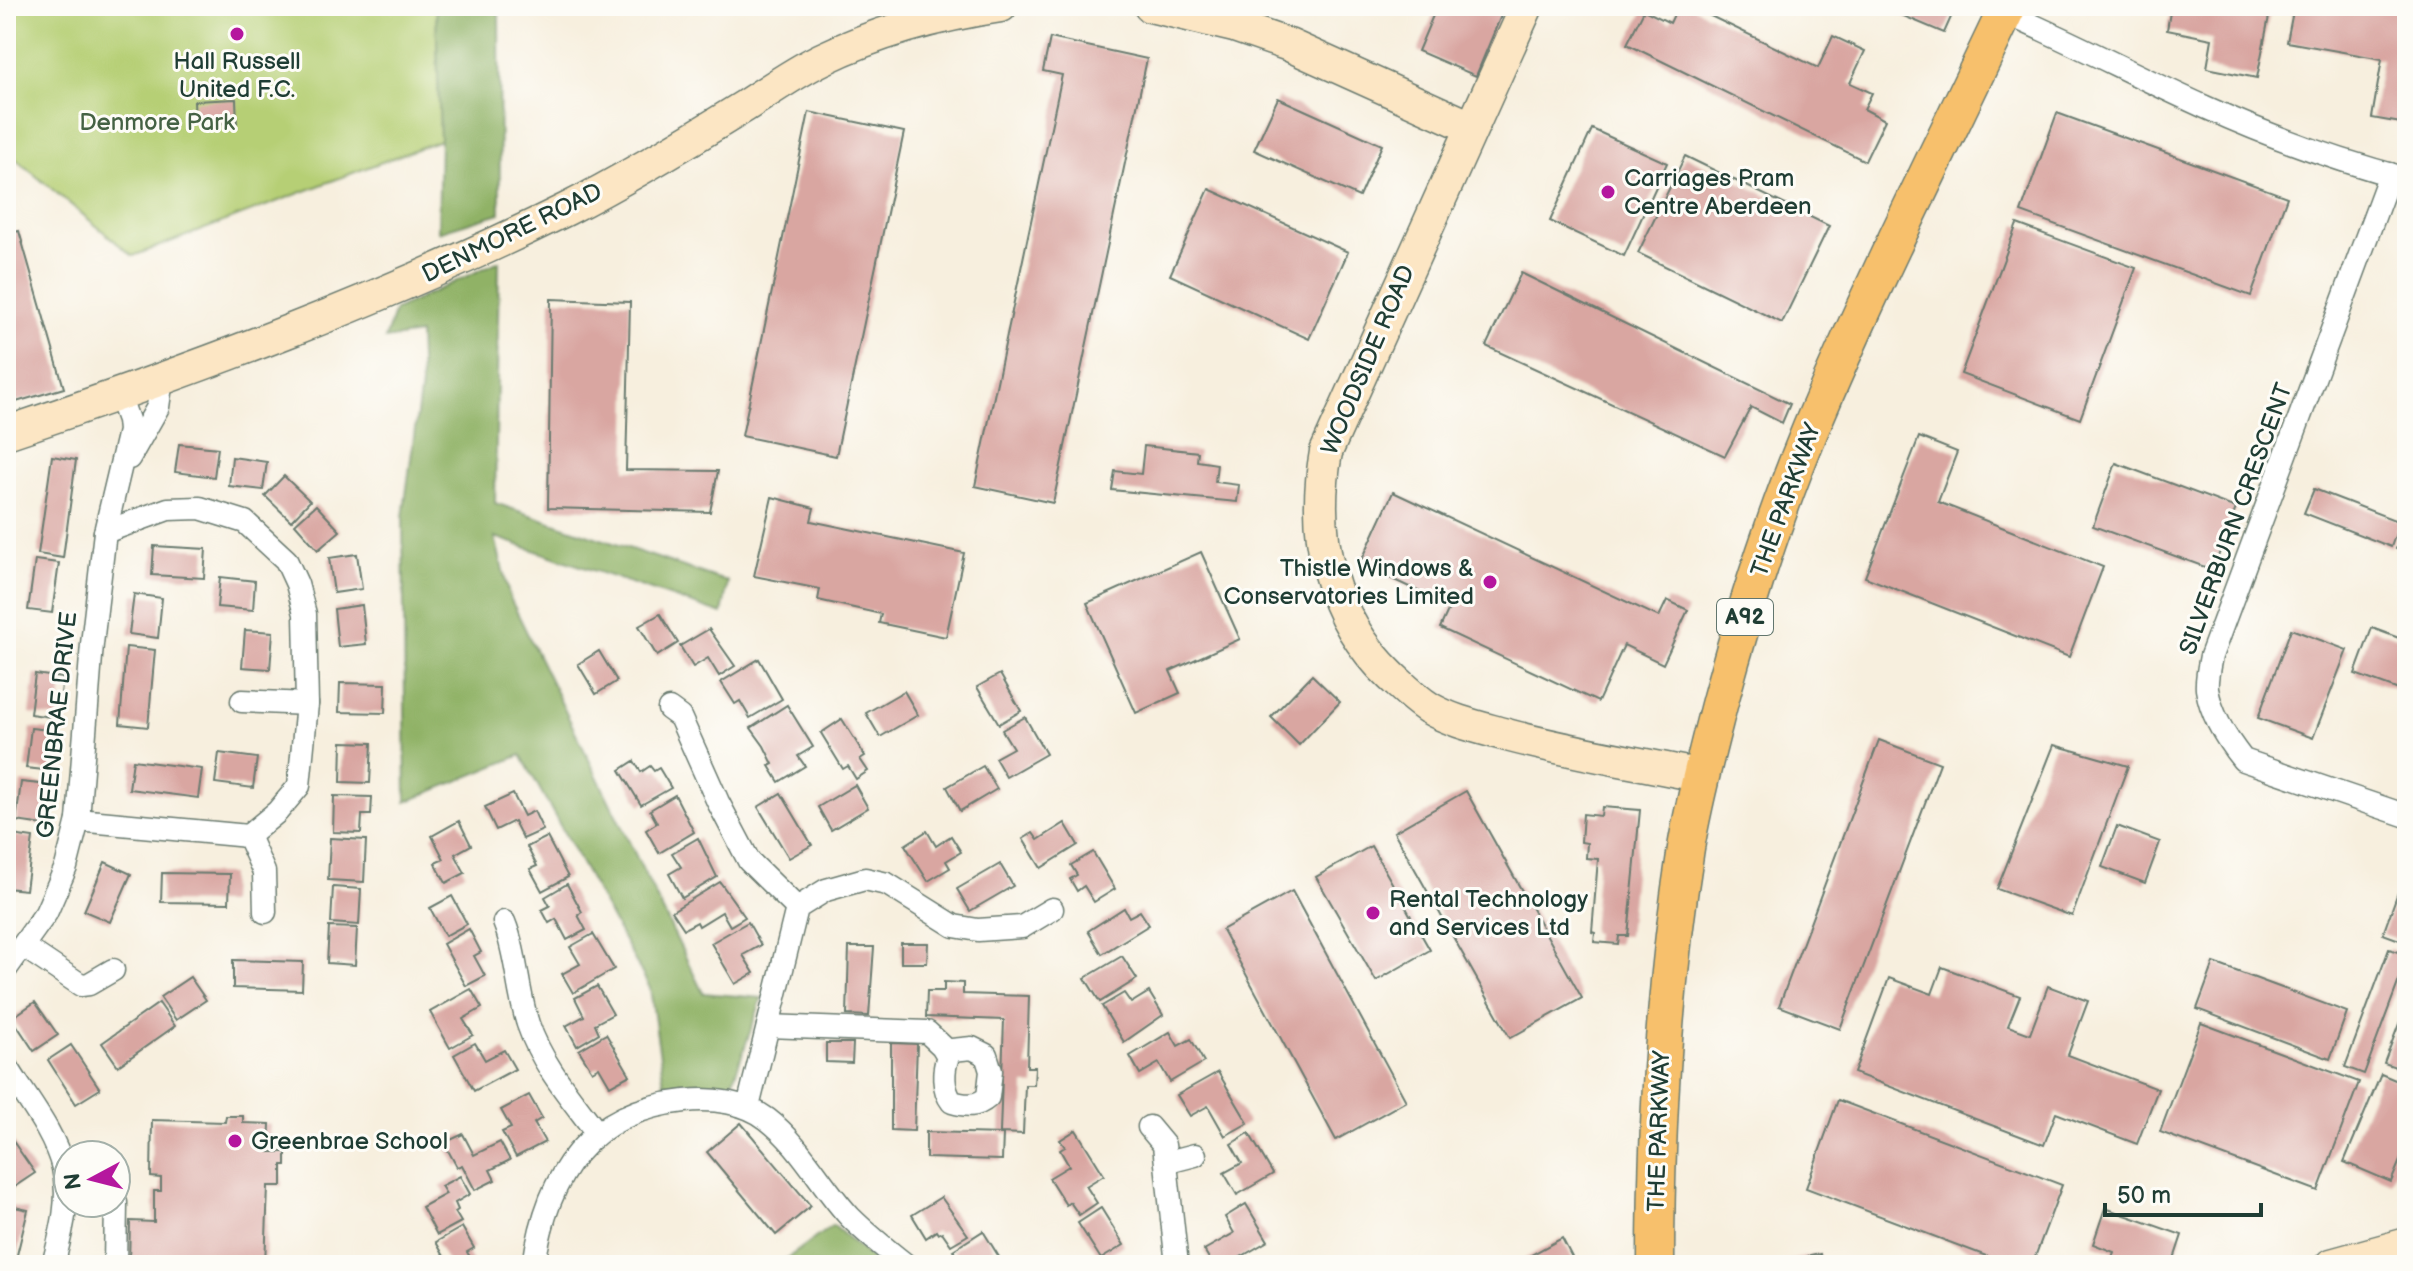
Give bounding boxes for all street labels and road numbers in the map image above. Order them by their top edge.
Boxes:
street label: DENMORE ROAD [417,177,607,289]
street label: WOODSIDE ROAD [1315,261,1421,459]
street label: SILVERBURN CRESCENT [2173,379,2299,659]
street label: THE PARKWAY [1745,418,1828,581]
road number: A92 [1717,599,1773,635]
street label: GREENBRAE DRIVE [31,610,83,840]
street label: THE PARKWAY [1642,1049,1676,1212]

